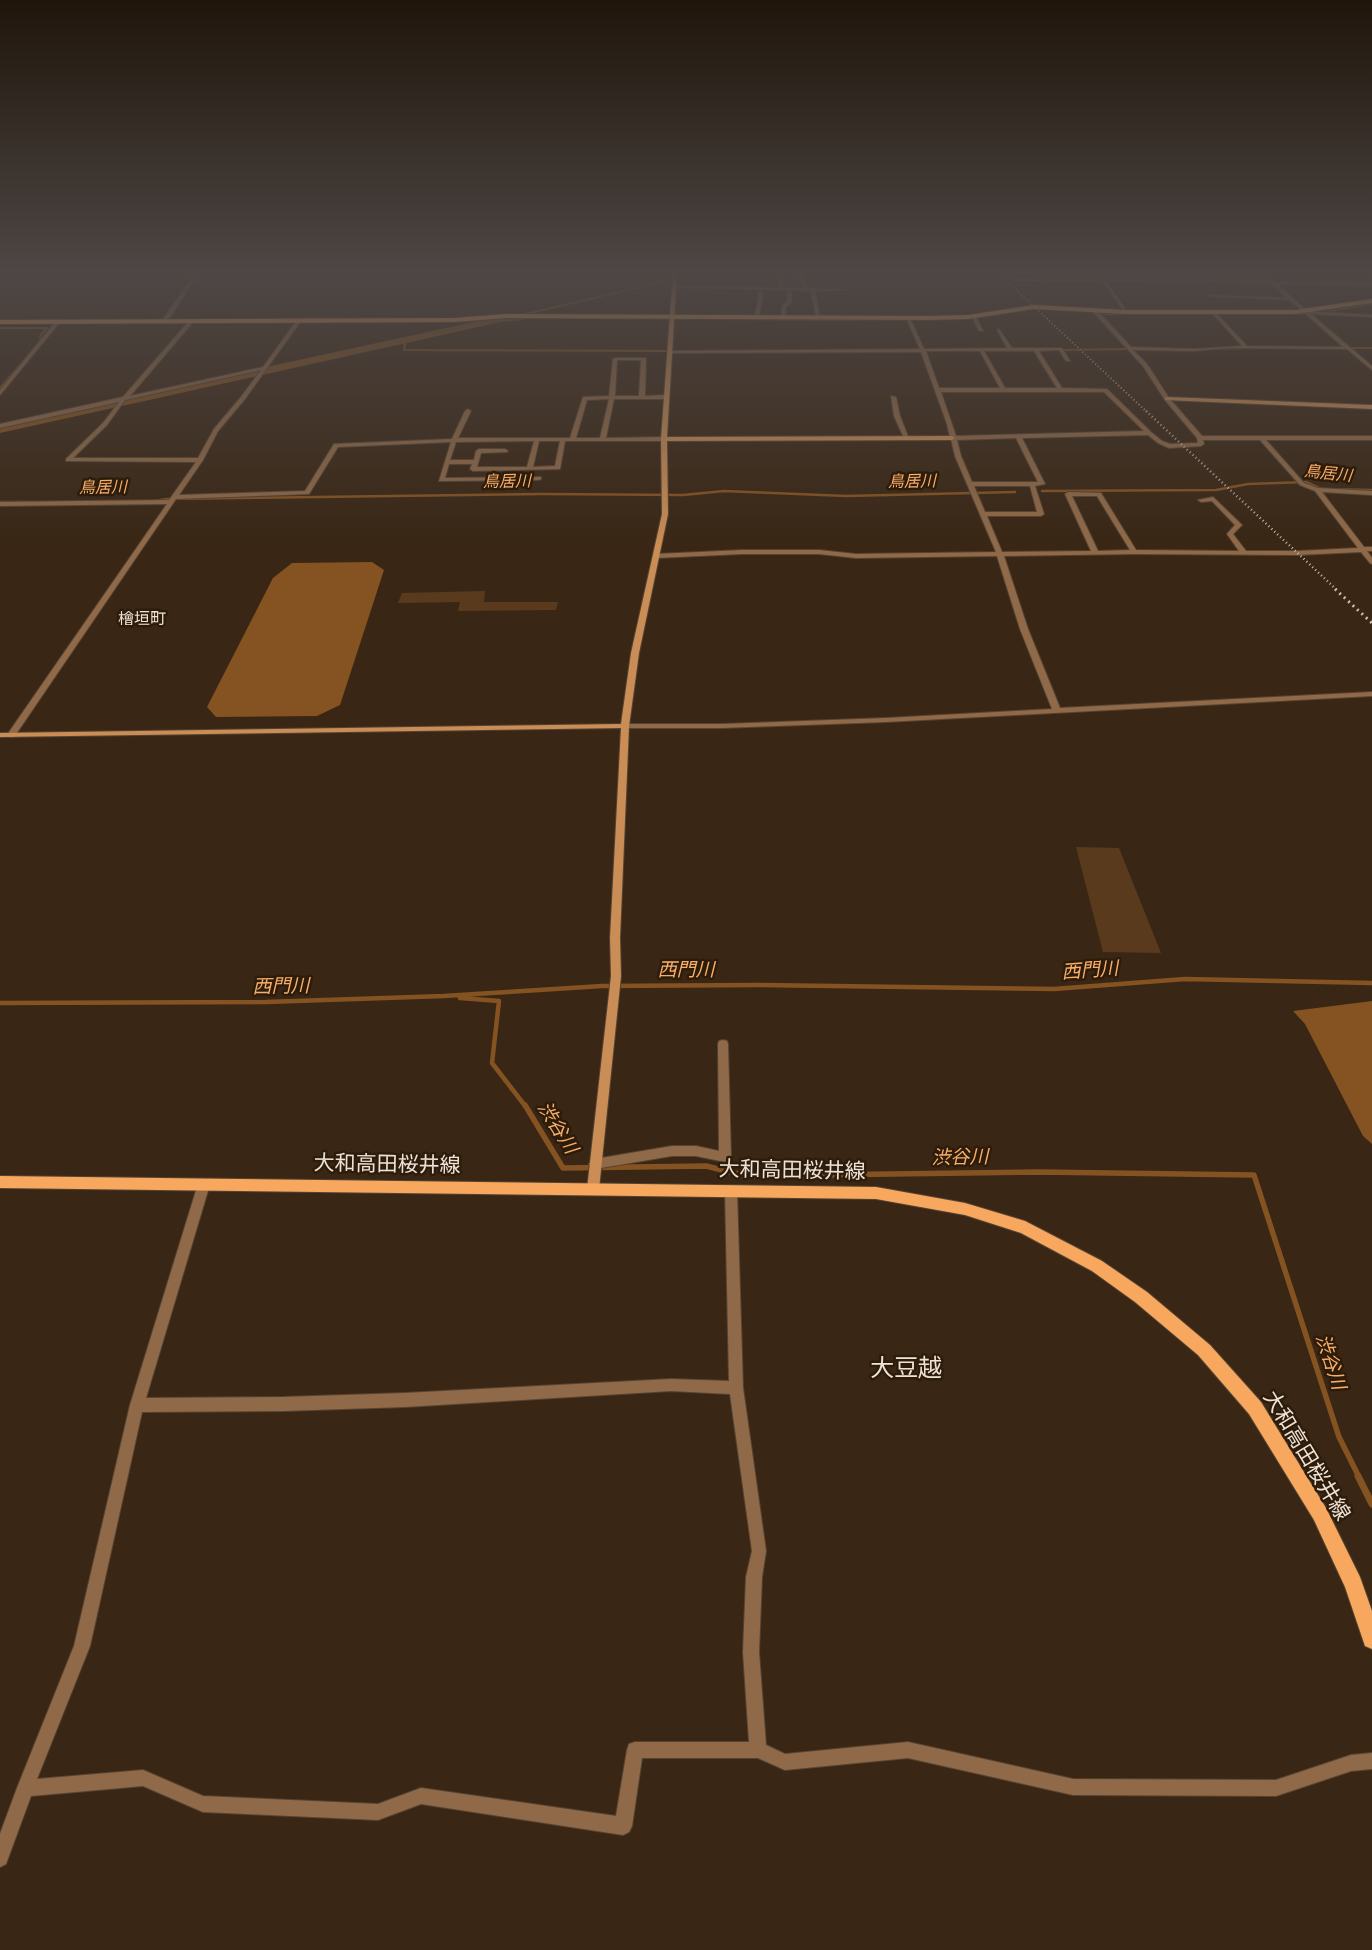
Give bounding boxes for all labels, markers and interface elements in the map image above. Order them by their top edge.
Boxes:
water label: 鳥居川 [1303,462,1353,486]
water label: 鳥居川 [483,472,531,492]
water label: 鳥居川 [888,472,936,492]
water label: 鳥居川 [79,478,127,498]
district label: 檜垣町 [118,609,166,629]
water label: 西門川 [1061,958,1119,984]
water label: 西門川 [658,960,714,982]
water label: 西門川 [252,975,310,999]
water label: 渋谷川 [532,1098,582,1158]
water label: 渋谷川 [931,1146,989,1170]
street label: 大和高田桜井線 [313,1151,461,1179]
street label: 大和高田桜井線 [718,1157,866,1185]
water label: 渋谷川 [1310,1331,1350,1393]
district label: 大豆越 [870,1355,942,1383]
street label: 大和高田桜井線 [1257,1387,1355,1525]

